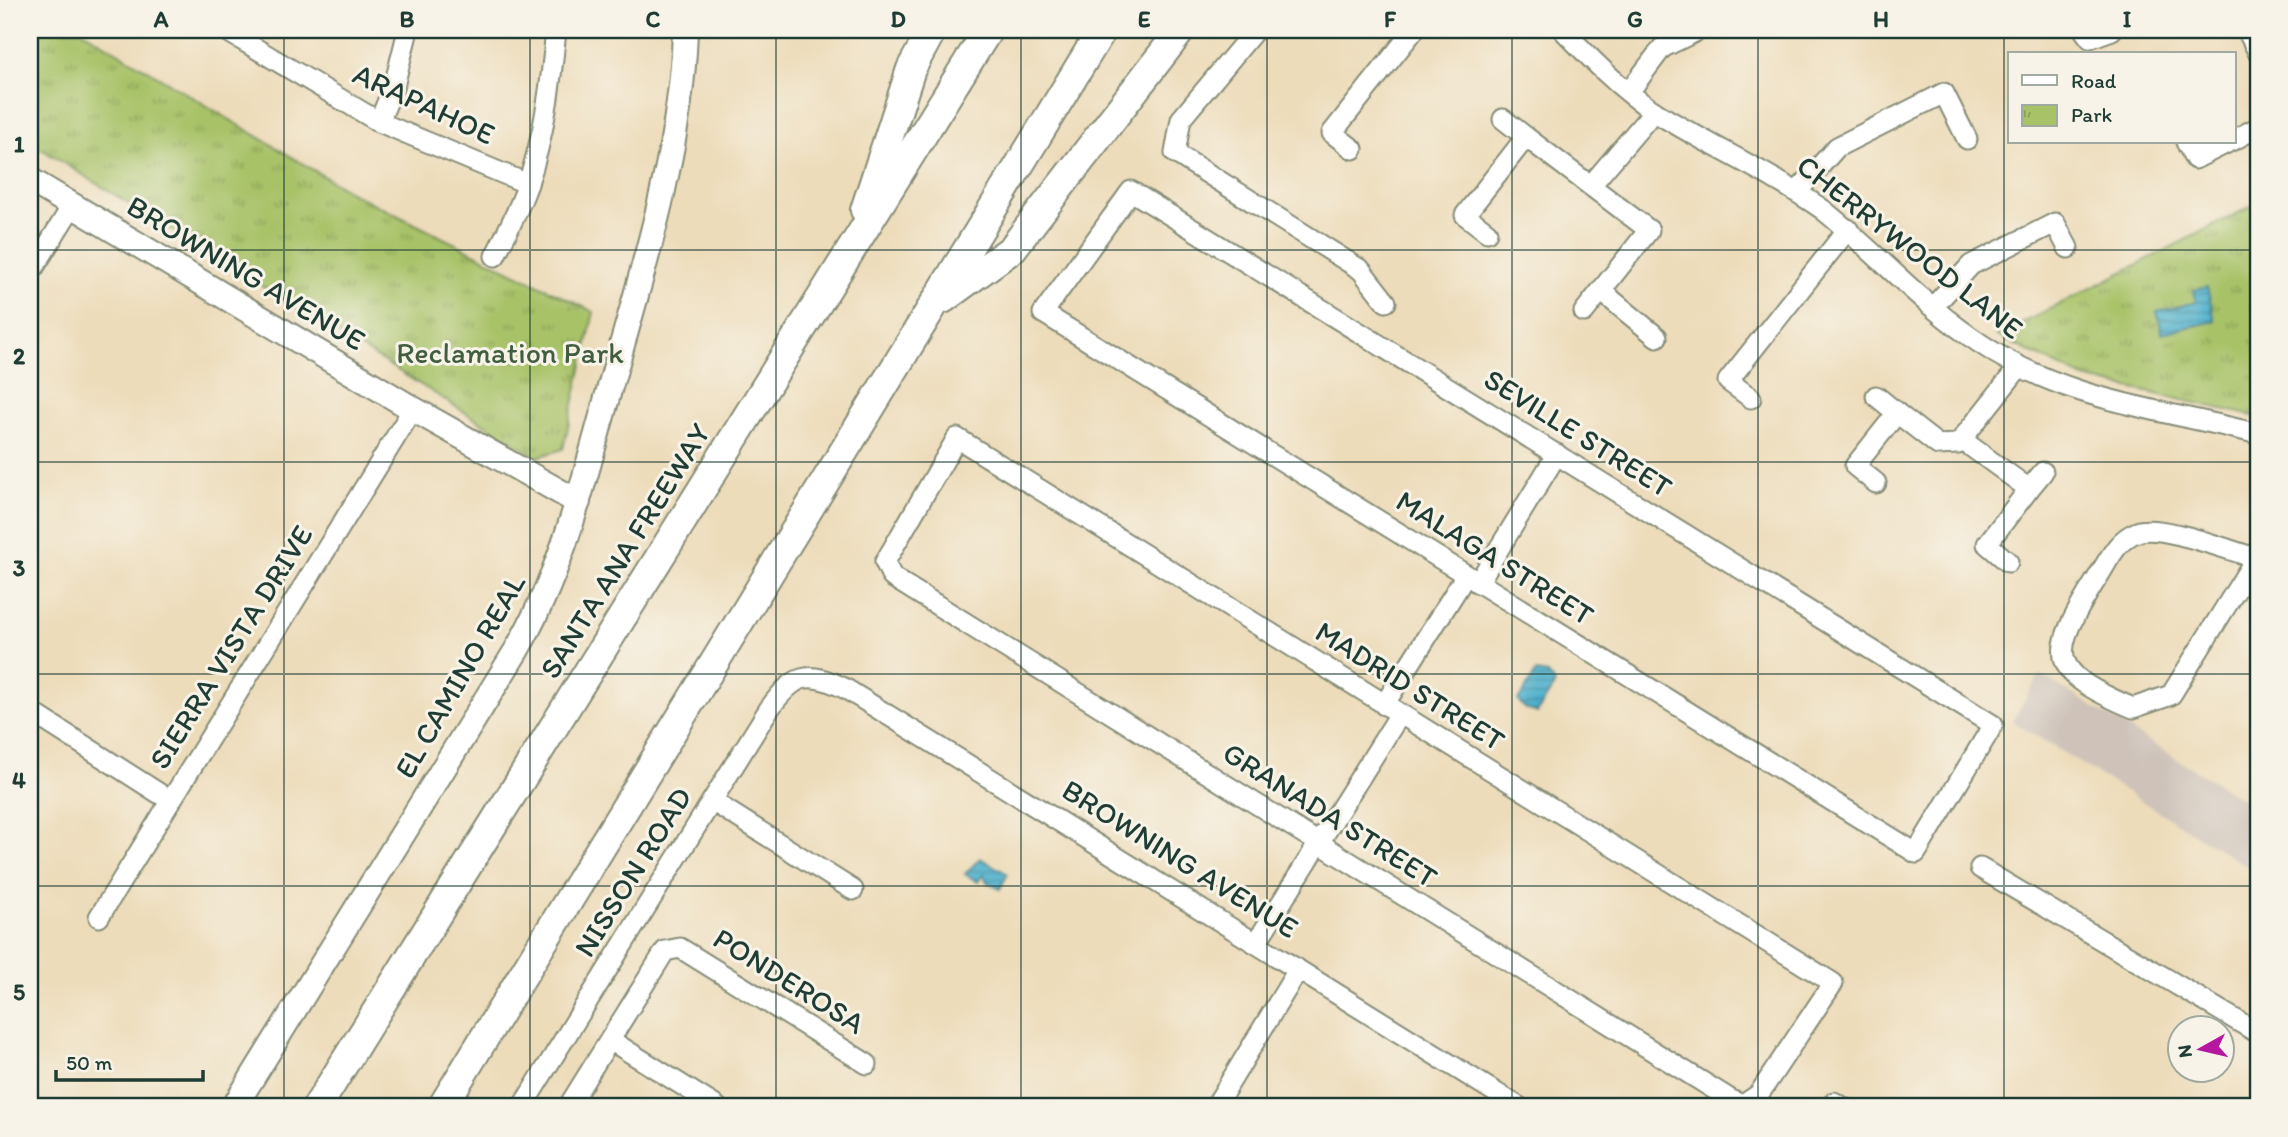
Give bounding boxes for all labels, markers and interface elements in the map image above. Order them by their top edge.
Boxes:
text: A [153,5,169,33]
text: B [400,5,415,33]
text: C [646,5,661,33]
text: D [890,5,906,33]
text: E [1138,5,1151,33]
text: F [1384,5,1397,33]
text: G [1627,5,1643,33]
text: H [1873,5,1889,33]
text: I [2123,5,2132,33]
legend [2008,52,2236,144]
street label: ARAPAHOE [347,55,501,152]
text: Road [2071,68,2117,93]
text: Park [2071,102,2113,127]
text: 1 [14,130,25,158]
street label: CHERRYWOOD LANE [1790,147,2031,347]
street label: BROWNING AVENUE [120,187,372,358]
park label: Reclamation Park [396,334,624,371]
text: 2 [13,342,26,370]
street label: SEVILLE STREET [1477,360,1679,505]
street label: SANTA ANA FREEWAY [531,416,718,685]
street label: MALAGA STREET [1390,482,1601,633]
street label: SIERRA VISTA DRIVE [141,518,321,775]
text: 3 [13,554,26,582]
street label: EL CAMINO REAL [386,567,533,785]
street label: MADRID STREET [1309,613,1512,759]
street label: GRANADA STREET [1216,734,1444,895]
text: 4 [12,766,26,794]
street label: BROWNING AVENUE [1055,771,1305,946]
street label: NISSON ROAD [566,780,699,963]
street label: PONDEROSA [707,919,872,1042]
text: 5 [13,978,25,1006]
north arrow [2166,1014,2236,1084]
scale bar [56,1039,203,1083]
text: N [2172,1043,2197,1059]
text: 50 m [66,1050,113,1075]

